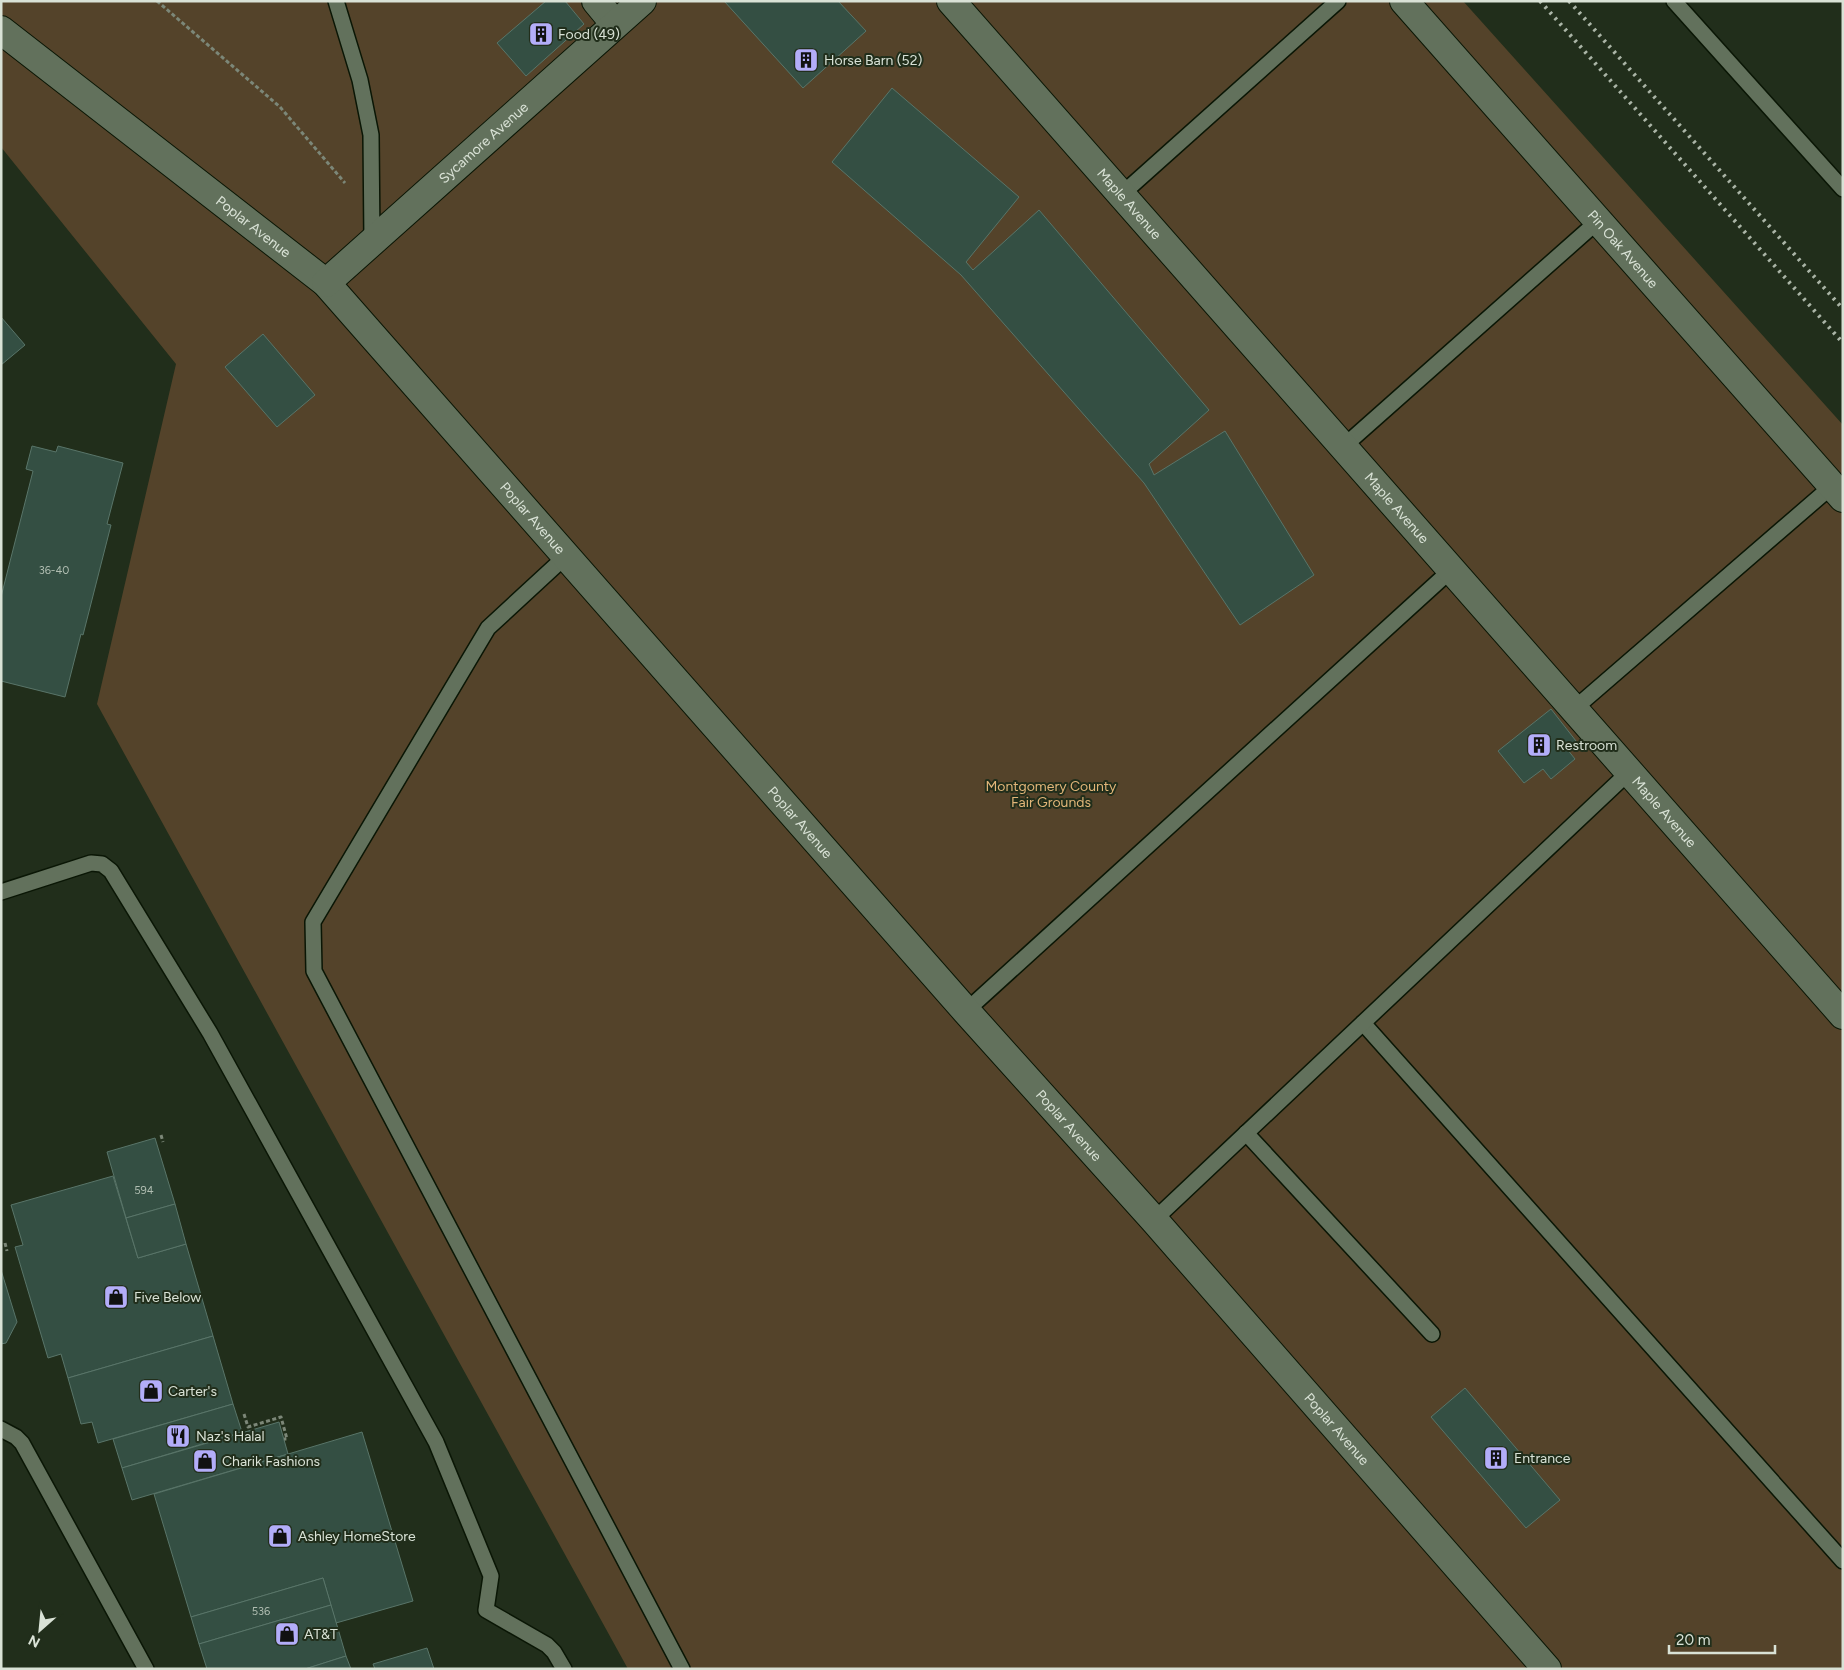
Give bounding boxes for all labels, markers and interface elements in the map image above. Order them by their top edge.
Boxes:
building icon: Food (49) [528,21,554,47]
place label: Food (49) [558,26,620,43]
building icon: Horse Barn (52) [793,47,819,73]
place label: Horse Barn (52) [824,52,922,69]
street label: Sycamore Avenue [435,98,532,187]
street label: Maple Avenue [1094,165,1165,243]
street label: Poplar Avenue [213,192,295,261]
street label: Pin Oak Avenue [1584,207,1662,292]
street label: Maple Avenue [1361,469,1433,547]
street label: Poplar Avenue [497,479,569,558]
house number: 36-40 [39,564,69,577]
building icon: Restroom [1526,732,1552,758]
place label: Restroom [1556,737,1617,754]
street label: Maple Avenue [1629,773,1700,851]
park label: Montgomery County Fair Grounds [986,778,1117,811]
street label: Poplar Avenue [764,783,837,862]
street label: Poplar Avenue [1032,1086,1106,1165]
house number: 594 [134,1184,154,1197]
shop icon: Five Below [103,1284,129,1310]
place label: Five Below [134,1289,201,1306]
shop icon: Carter's [138,1378,164,1404]
place label: Carter's [168,1383,217,1400]
street label: Poplar Avenue [1301,1389,1373,1469]
restaurant icon: Naz's Halal [165,1423,191,1449]
place label: Naz's Halal [196,1428,265,1445]
building icon: Entrance [1483,1445,1509,1471]
shop icon: Charik Fashions [192,1448,218,1474]
place label: Entrance [1514,1450,1571,1467]
place label: Charik Fashions [222,1453,320,1470]
shop icon: Ashley HomeStore [267,1523,293,1549]
place label: Ashley HomeStore [298,1528,416,1545]
north arrow [15,1605,65,1655]
house number: 536 [252,1605,270,1618]
shop icon: AT&T [274,1621,300,1647]
scale bar [1669,1622,1775,1654]
place label: AT&T [304,1626,338,1643]
text: N [26,1631,43,1651]
text: 20 m [1676,1631,1710,1649]

